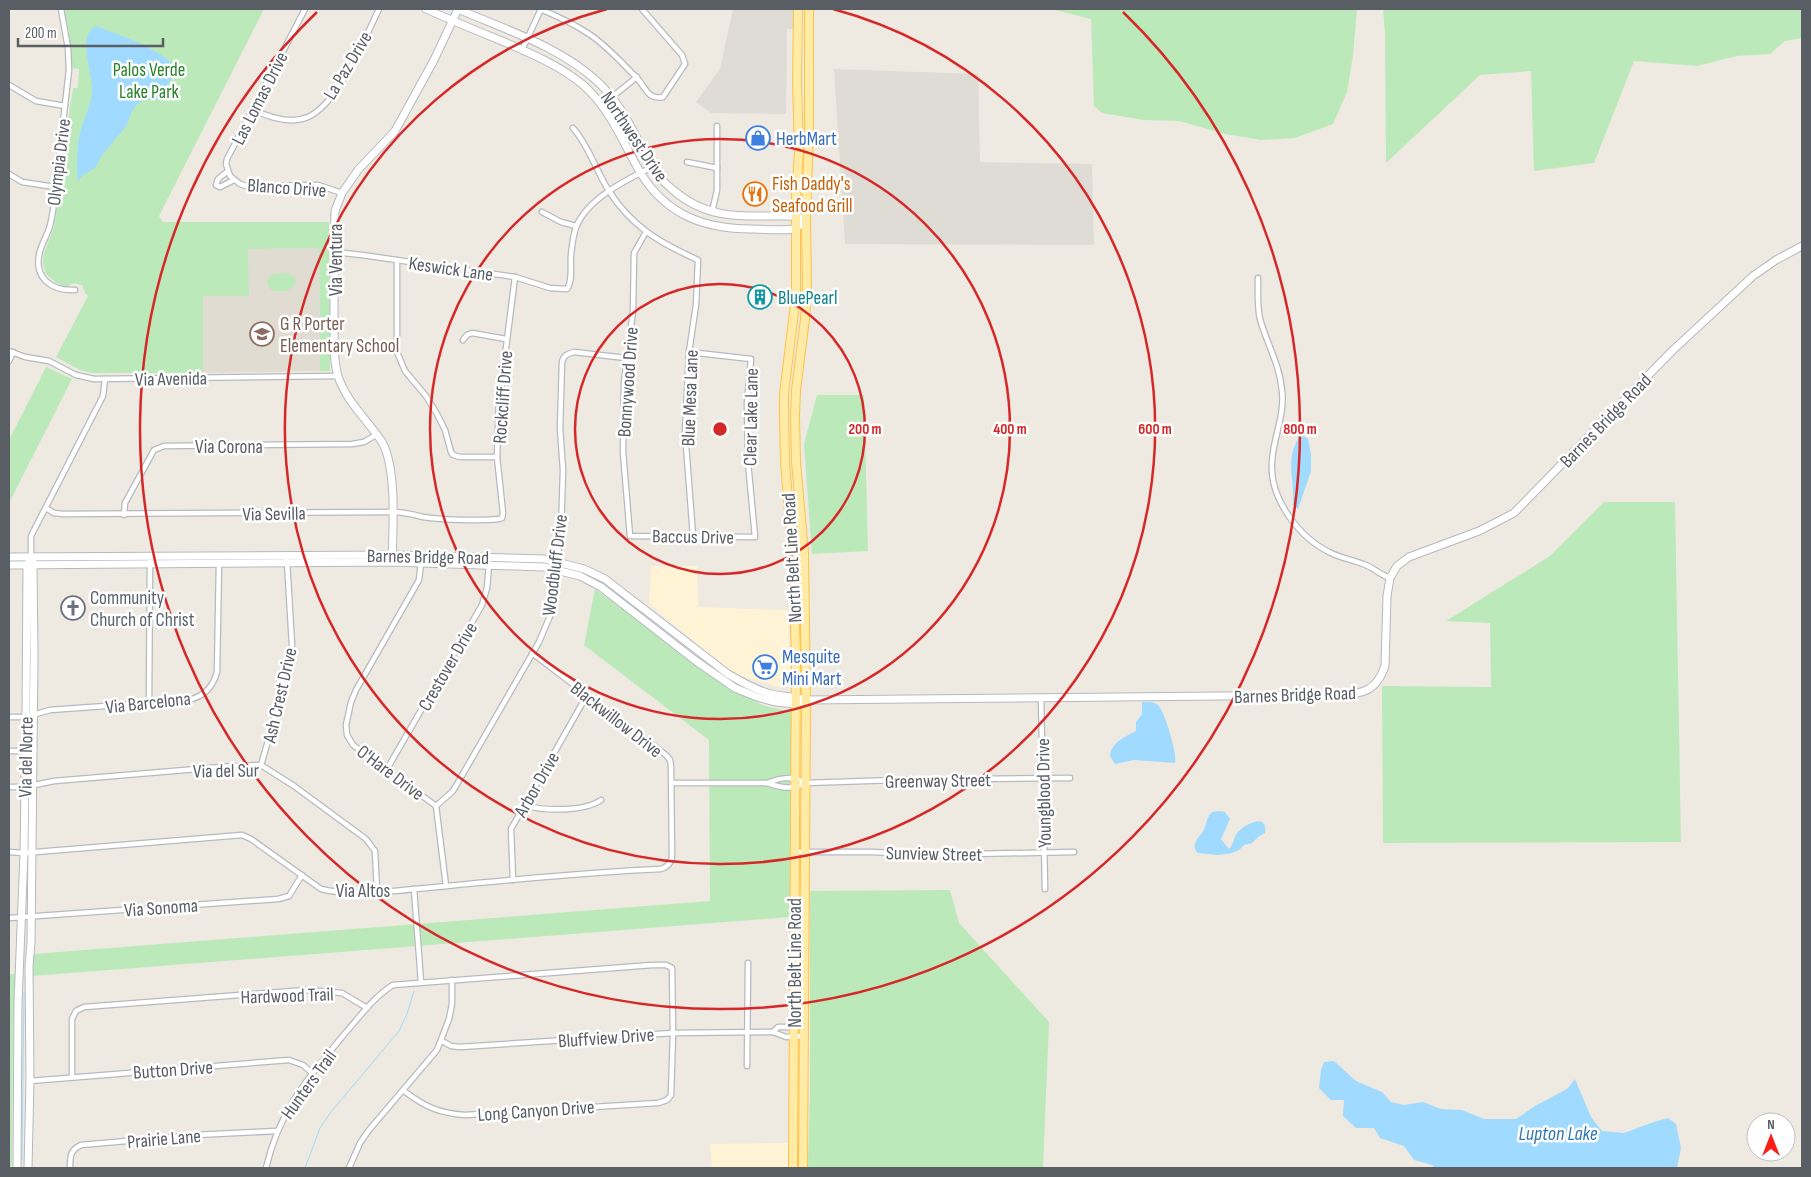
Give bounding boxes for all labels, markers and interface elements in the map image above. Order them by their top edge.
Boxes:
scale bar [18,15,162,47]
text: 200 m [25,24,57,43]
street label: La Paz Drive [319,28,378,104]
street label: Las Lomas Drive [227,48,294,149]
park label: Palos Verde Lake Park [113,59,185,104]
street label: Northwest Drive [595,87,672,186]
street label: Olympia Drive [43,117,76,207]
shop icon: HerbMart [745,125,771,151]
place label: HerbMart [776,128,837,151]
place label: Fish Daddy's Seafood Grill [772,173,852,218]
street label: Blanco Drive [247,174,327,203]
restaurant icon: Fish Daddy's Seafood Grill [742,181,768,207]
street label: Via Ventura [325,224,348,296]
street label: Keswick Lane [407,252,494,287]
building icon: BluePearl [747,284,773,310]
place label: BluePearl [778,287,838,310]
place label: G R Porter Elementary School [280,313,399,358]
school or university icon: G R Porter Elementary School [249,321,275,347]
street label: Bonnywood Drive [613,326,644,438]
street label: Blue Mesa Lane [677,349,704,447]
street label: Rockcliff Drive [489,350,518,444]
street label: Via Avenida [135,367,207,392]
street label: Clear Lake Lane [739,368,764,466]
street label: Barnes Bridge Road [1555,369,1657,473]
centre of rings [711,420,729,438]
text: 200 m [848,420,882,439]
text: 400 m [993,420,1027,439]
text: 600 m [1138,420,1172,439]
text: 800 m [1283,420,1317,439]
street label: Via Corona [195,436,263,459]
street label: North Belt Line Road [778,493,807,623]
street label: Via Sevilla [242,502,306,527]
street label: Woodbluff Drive [538,513,573,617]
street label: Baccus Drive [652,525,734,550]
street label: Barnes Bridge Road [367,545,489,570]
place label: Community Church of Christ [90,587,195,632]
church icon: Community Church of Christ [60,595,86,621]
street label: Crestover Drive [414,618,483,715]
street label: Ash Crest Drive [258,646,303,746]
place label: Mesquite Mini Mart [782,646,842,691]
supermarket icon: Mesquite Mini Mart [752,654,778,680]
street label: Blackwillow Drive [566,677,667,763]
street label: Barnes Bridge Road [1234,682,1356,709]
street label: Via Barcelona [104,688,192,719]
street label: Via del Norte [14,716,39,798]
street label: Youngblood Drive [1032,738,1057,848]
street label: O'Hare Drive [352,740,428,806]
street label: Arbor Drive [509,748,565,822]
street label: Via del Sur [193,759,260,784]
street label: Greenway Street [885,769,991,794]
street label: Sunview Street [886,842,983,867]
street label: Via Altos [336,880,391,903]
street label: Via Sonoma [123,894,199,923]
street label: North Belt Line Road [784,898,807,1028]
street label: Hardwood Trail [240,983,334,1010]
street label: Bluffview Drive [557,1024,655,1053]
street label: Hunters Trail [276,1046,342,1124]
street label: Button Drive [132,1056,214,1085]
street label: Long Canyon Drive [477,1096,595,1127]
north arrow [1746,1112,1796,1162]
text: N [1767,1116,1775,1133]
water label: Lupton Lake [1518,1122,1598,1146]
street label: Prairie Lane [126,1125,202,1154]

